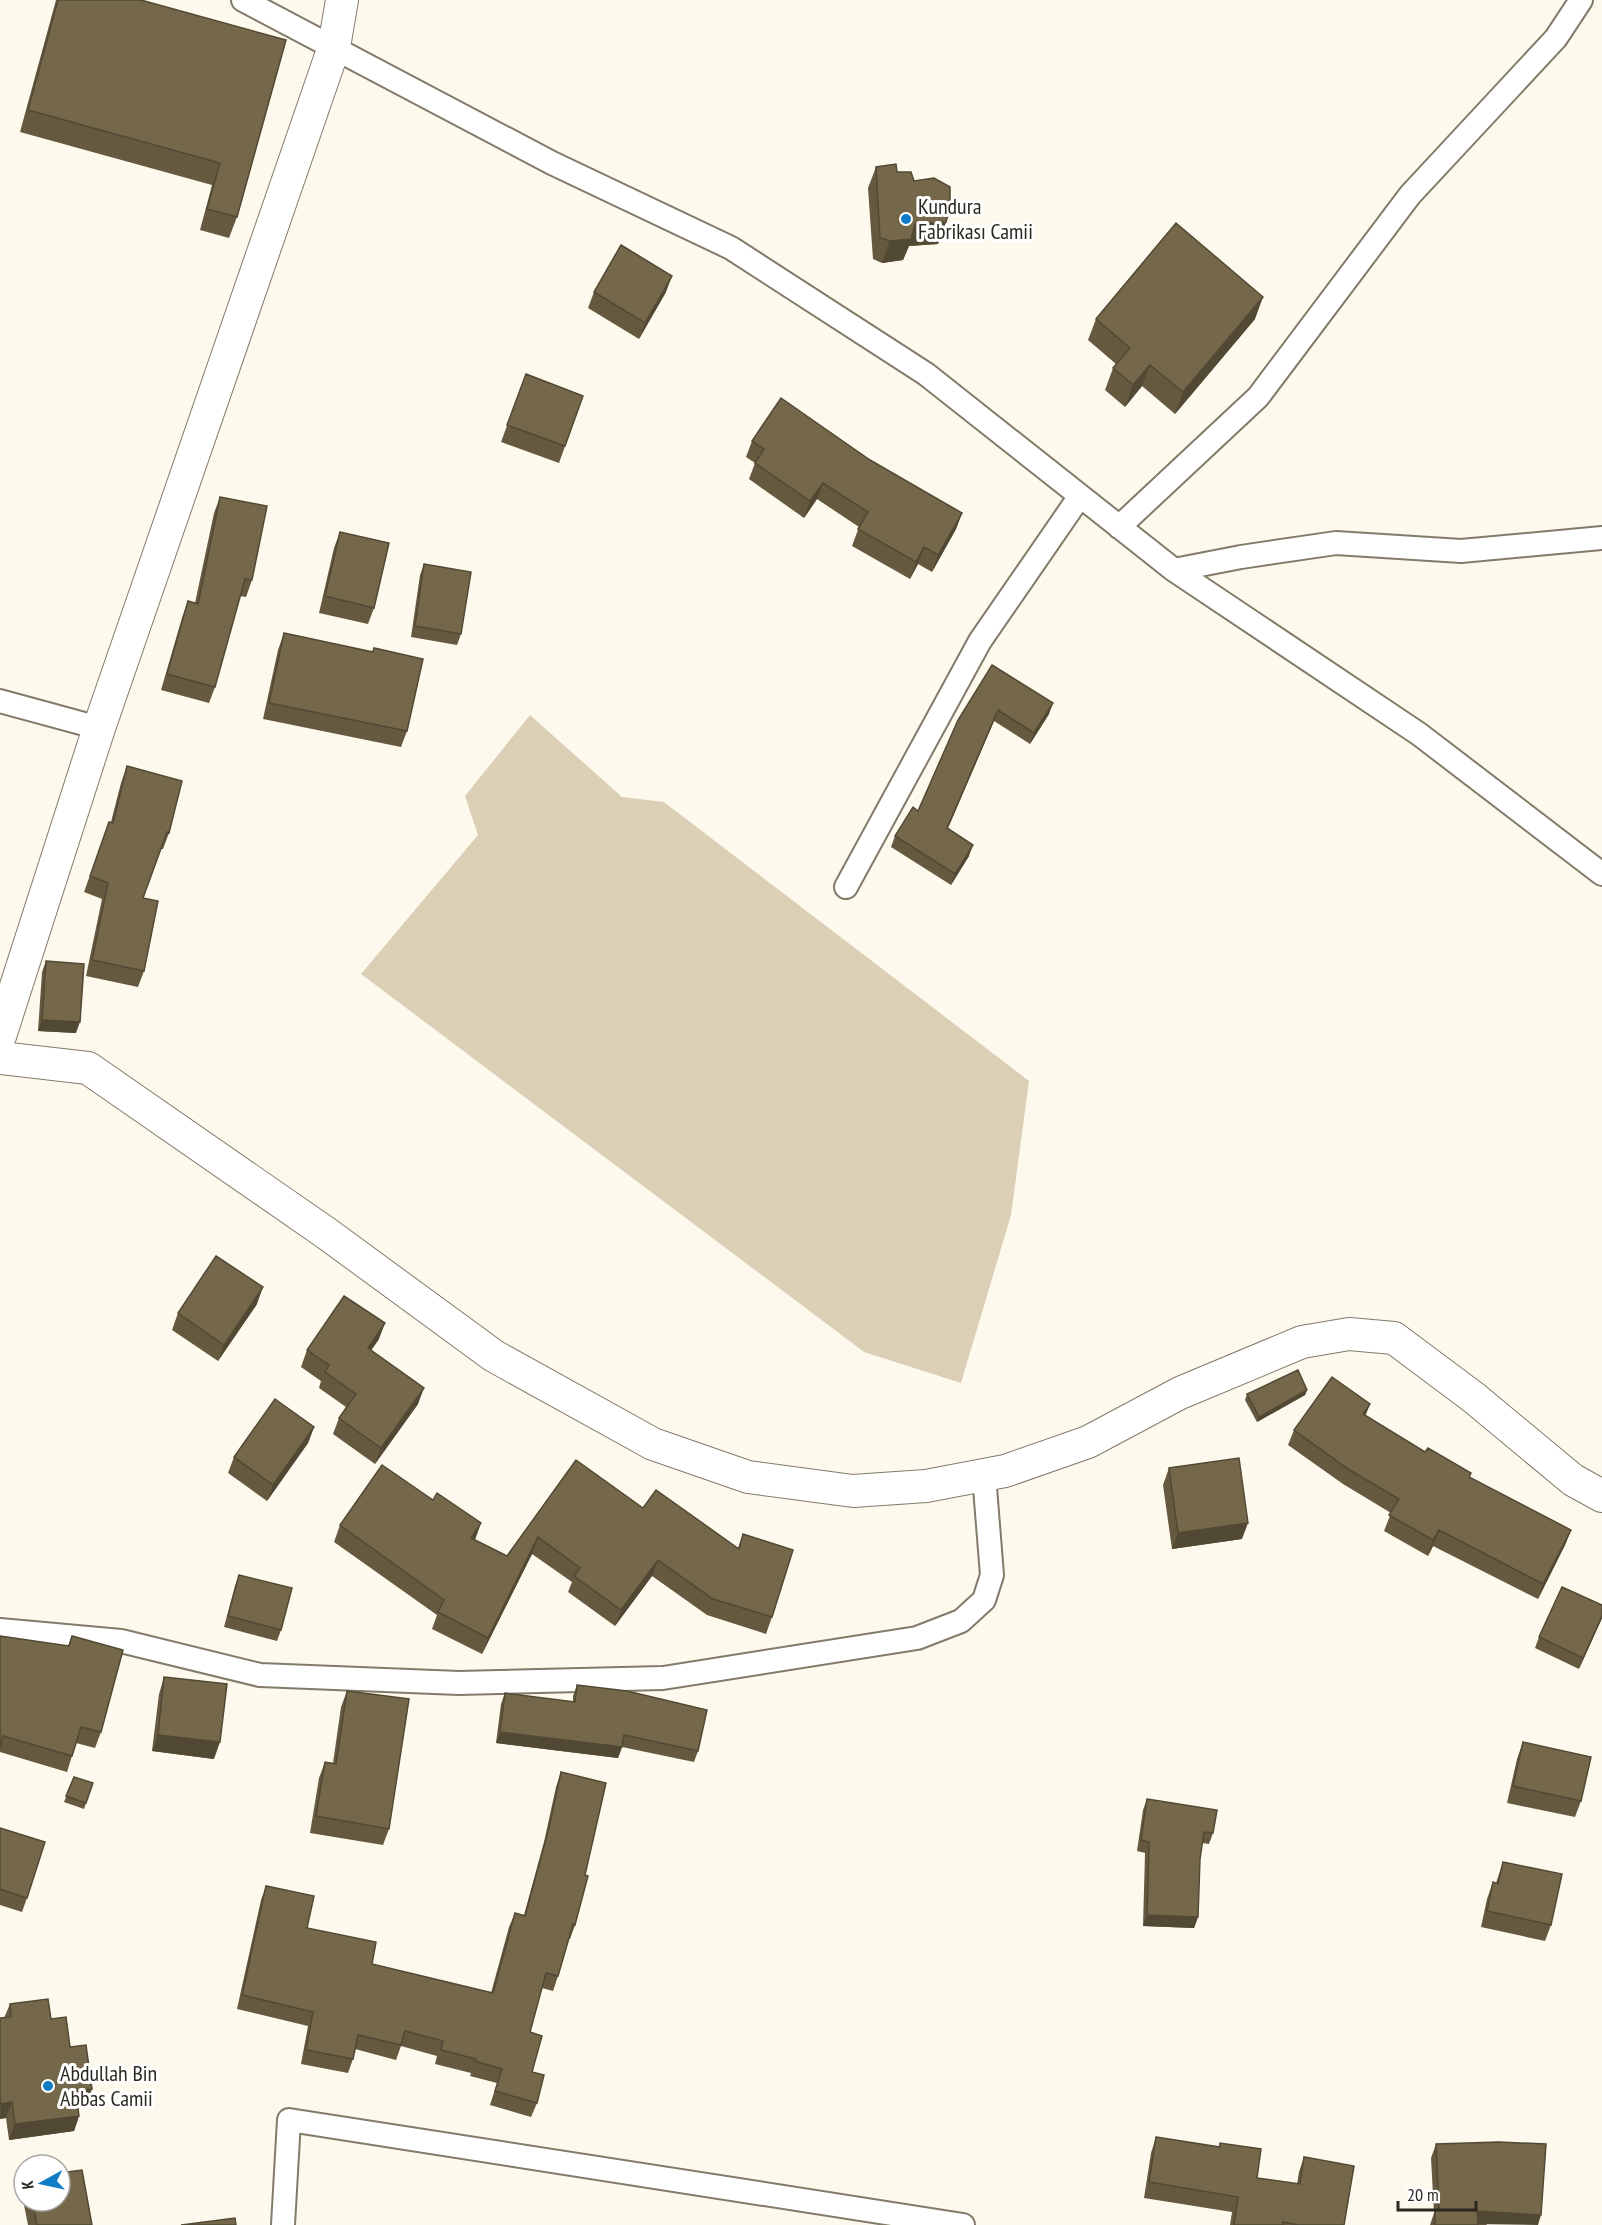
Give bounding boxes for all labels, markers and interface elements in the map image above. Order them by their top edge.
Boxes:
place label: Kundura Fabrikası Camii [918,192,1033,245]
marker: Kundura Fabrikası Camii [899,212,913,226]
place label: Abdullah Bin Abbas Camii [60,2059,157,2112]
marker: Abdullah Bin Abbas Camii [41,2079,55,2093]
north arrow [12,2153,72,2213]
scale bar [1398,2174,1476,2212]
text: K [17,2179,38,2191]
text: 20 m [1407,2183,1439,2206]

